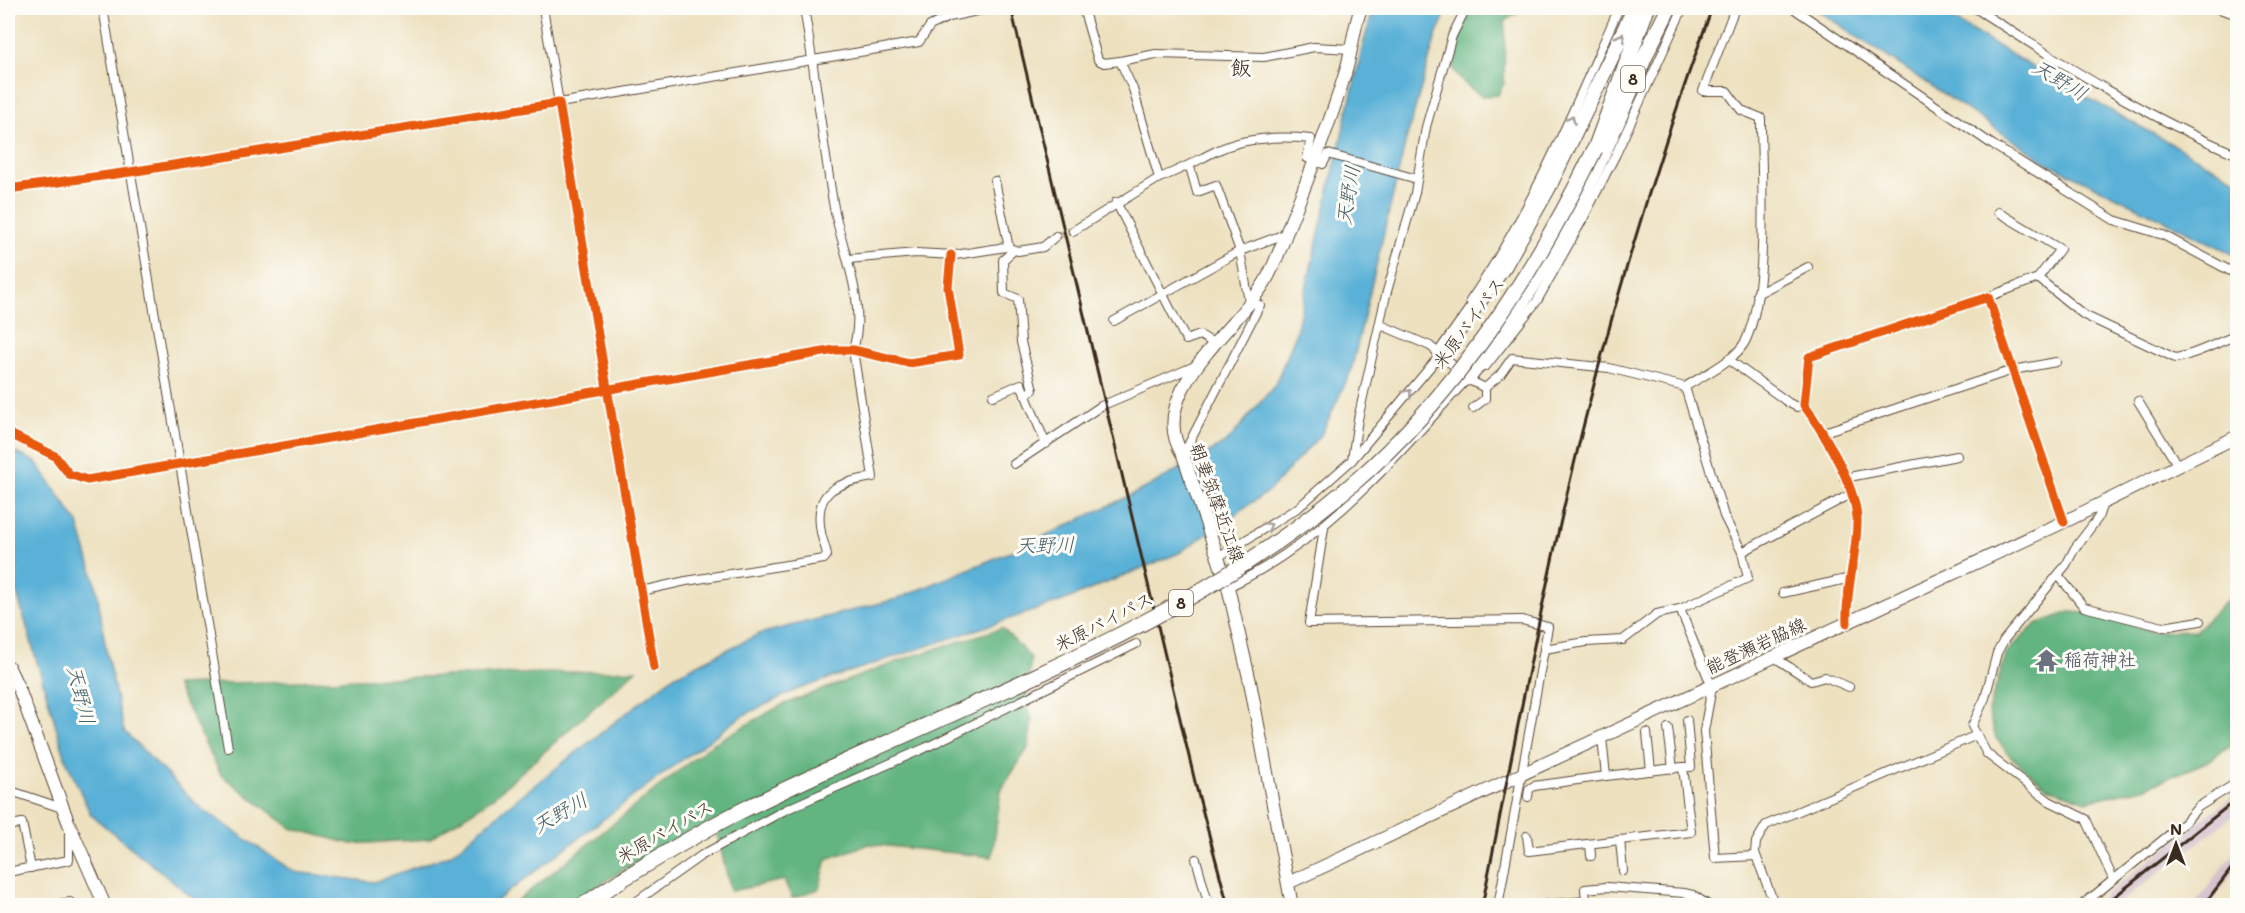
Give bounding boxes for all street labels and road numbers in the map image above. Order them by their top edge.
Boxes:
road number: 8 [1621,66,1645,92]
street label: 米原バイパス [1427,272,1510,373]
street label: 朝妻筑摩近江線 [1185,439,1251,566]
street label: 米原バイパス [1050,586,1157,656]
road number: 8 [1169,590,1193,616]
street label: 能登瀬岩脇線 [1702,611,1810,679]
street label: 米原バイパス [612,794,717,868]

